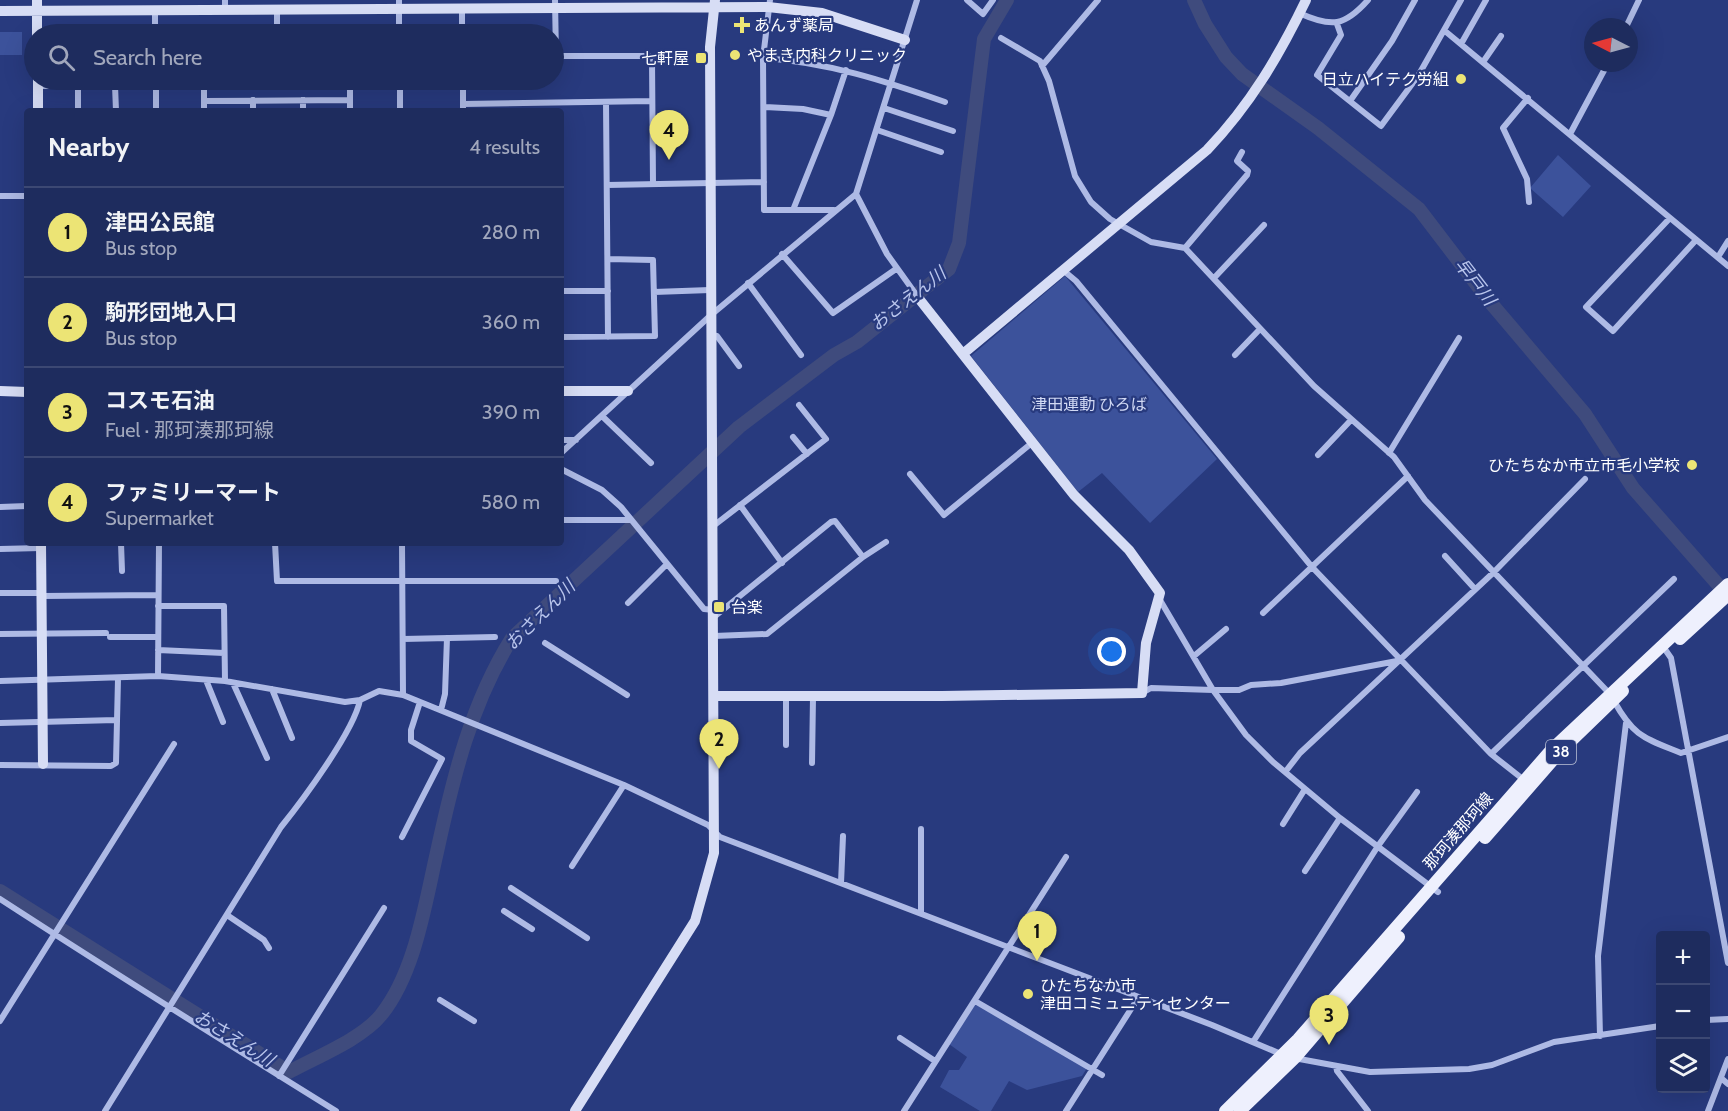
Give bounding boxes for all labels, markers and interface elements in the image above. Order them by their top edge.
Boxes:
place label: あんず薬局 [754,16,834,35]
marker: あんず薬局 [735,18,749,32]
north arrow [1584,18,1638,72]
search box [24,24,564,90]
icon: search [45,41,78,74]
text: Search here [93,44,202,71]
place label: やまき内科クリニック [747,46,907,65]
marker: やまき内科クリニック [728,48,742,62]
place label: 七軒屋 [641,49,689,68]
marker: 七軒屋 [694,51,708,65]
place label: 日立ハイテク労組 [1322,70,1449,89]
marker: 日立ハイテク労組 [1454,72,1468,86]
pin: 4 [650,110,688,160]
text: Nearby [48,131,129,163]
text: 4 results [469,135,540,159]
text: 津田公民館 [105,209,215,236]
text: 1 [64,220,71,244]
text: 280 m [481,220,540,244]
text: Bus stop [105,236,177,260]
water label: 早戸川 [1450,254,1502,312]
water label: おさえん川 [866,261,952,335]
text: 駒形団地入口 [105,299,237,326]
text: 2 [62,310,73,334]
text: 360 m [482,310,540,334]
text: Bus stop [105,326,177,350]
text: コスモ石油 [105,387,215,414]
park label: 津田運動 ひろば [1031,395,1147,414]
text: 3 [62,400,73,424]
text: 390 m [482,400,540,424]
text: Fuel · 那珂湊那珂線 [105,418,274,442]
place label: ひたちなか市立市毛小学校 [1488,456,1680,475]
marker: ひたちなか市立市毛小学校 [1685,458,1699,472]
text: ファミリーマート [105,479,281,506]
text: 4 [61,490,74,514]
text: 580 m [481,490,540,514]
text: Supermarket [105,506,214,530]
water label: おさえん川 [500,574,581,655]
place label: 台楽 [731,598,763,617]
marker: 台楽 [712,600,726,614]
your location [1097,637,1126,666]
pin: 2 [700,720,738,769]
road number: 38 [1546,740,1576,764]
street label: 那珂湊那珂線 [1419,789,1497,873]
pin: 1 [1018,912,1056,961]
map controls [1656,931,1710,1093]
button: + [1656,931,1710,985]
place label: ひたちなか市 津田コミュニティセンター [1040,976,1231,1013]
button: − [1656,985,1710,1039]
marker: ひたちなか市 津田コミュニティセンター [1021,987,1035,1001]
pin: 3 [1310,996,1348,1045]
water label: おさえん川 [190,1005,280,1072]
button: layers [1656,1039,1710,1093]

